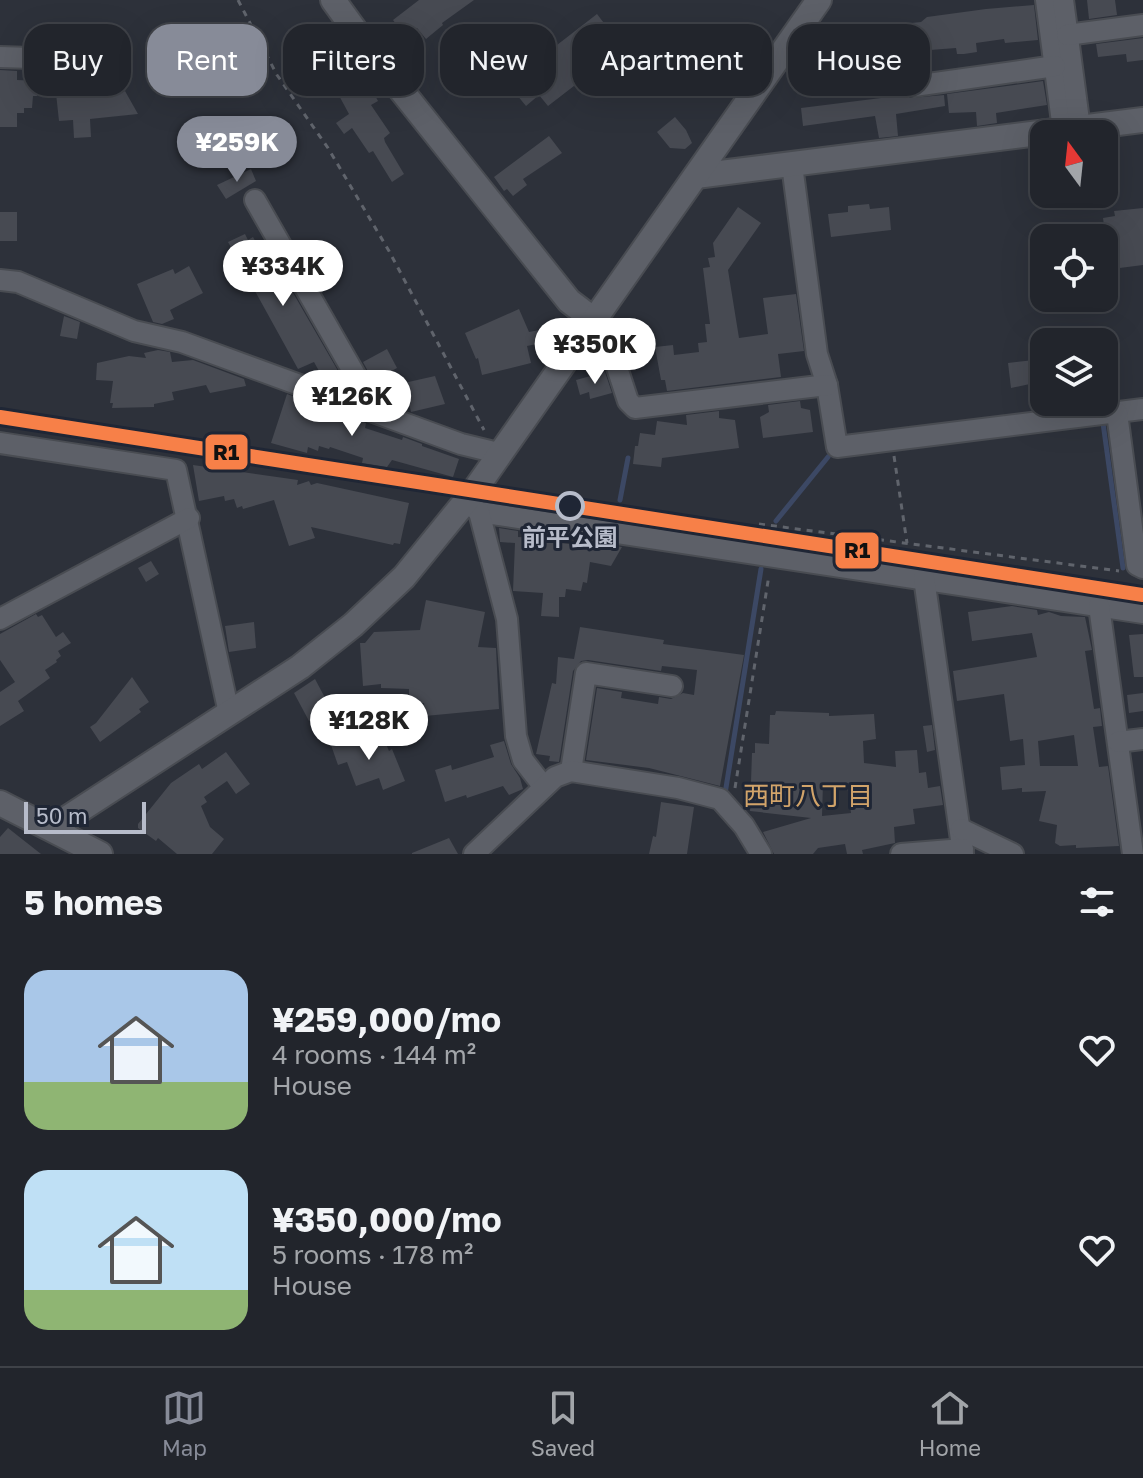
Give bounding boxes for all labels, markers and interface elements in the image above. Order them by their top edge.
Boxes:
chip: Buy [24,24,131,96]
chip: Rent [147,24,267,96]
chip: Filters [283,24,424,96]
chip: New [440,24,556,96]
chip: Apartment [572,24,772,96]
chip: House [788,24,930,96]
pin: ¥259K [181,116,293,184]
north arrow [1030,120,1118,208]
map controls [1030,120,1118,416]
text: ¥259K [195,126,279,157]
button: locate [1030,224,1118,312]
pin: ¥334K [227,240,339,308]
text: ¥334K [241,250,325,281]
pin: ¥350K [539,318,651,386]
text: ¥350K [553,328,637,359]
button: layers [1030,328,1118,416]
pin: ¥126K [296,370,408,438]
text: ¥126K [311,380,393,411]
line badge: R1 [204,433,249,471]
text: R1 [213,438,239,465]
marker: 前平公園 [556,492,584,520]
place label: 前平公園 [522,522,618,551]
line badge: R1 [834,531,880,570]
text: R1 [844,536,870,563]
pin: ¥128K [313,694,425,762]
text: ¥128K [328,704,410,735]
district label: 西町八丁目 [743,780,873,811]
scale bar [24,798,146,834]
text: 50 m [36,802,87,829]
icon: filters [1075,880,1119,924]
text: 5 homes [24,882,163,922]
text: ¥259,000/mo [272,999,501,1039]
icon: home [88,1002,184,1098]
icon: heart [1075,1028,1119,1072]
text: 4 rooms · 144 m² [272,1039,476,1070]
text: House [272,1070,352,1101]
text: ¥350,000/mo [272,1199,502,1239]
icon: home [88,1202,184,1298]
icon: heart [1075,1228,1119,1272]
text: 5 rooms · 178 m² [272,1239,473,1270]
text: House [272,1270,352,1301]
tab: Map [162,1386,207,1461]
tab: Saved [531,1386,595,1461]
tab: Home [919,1386,981,1461]

